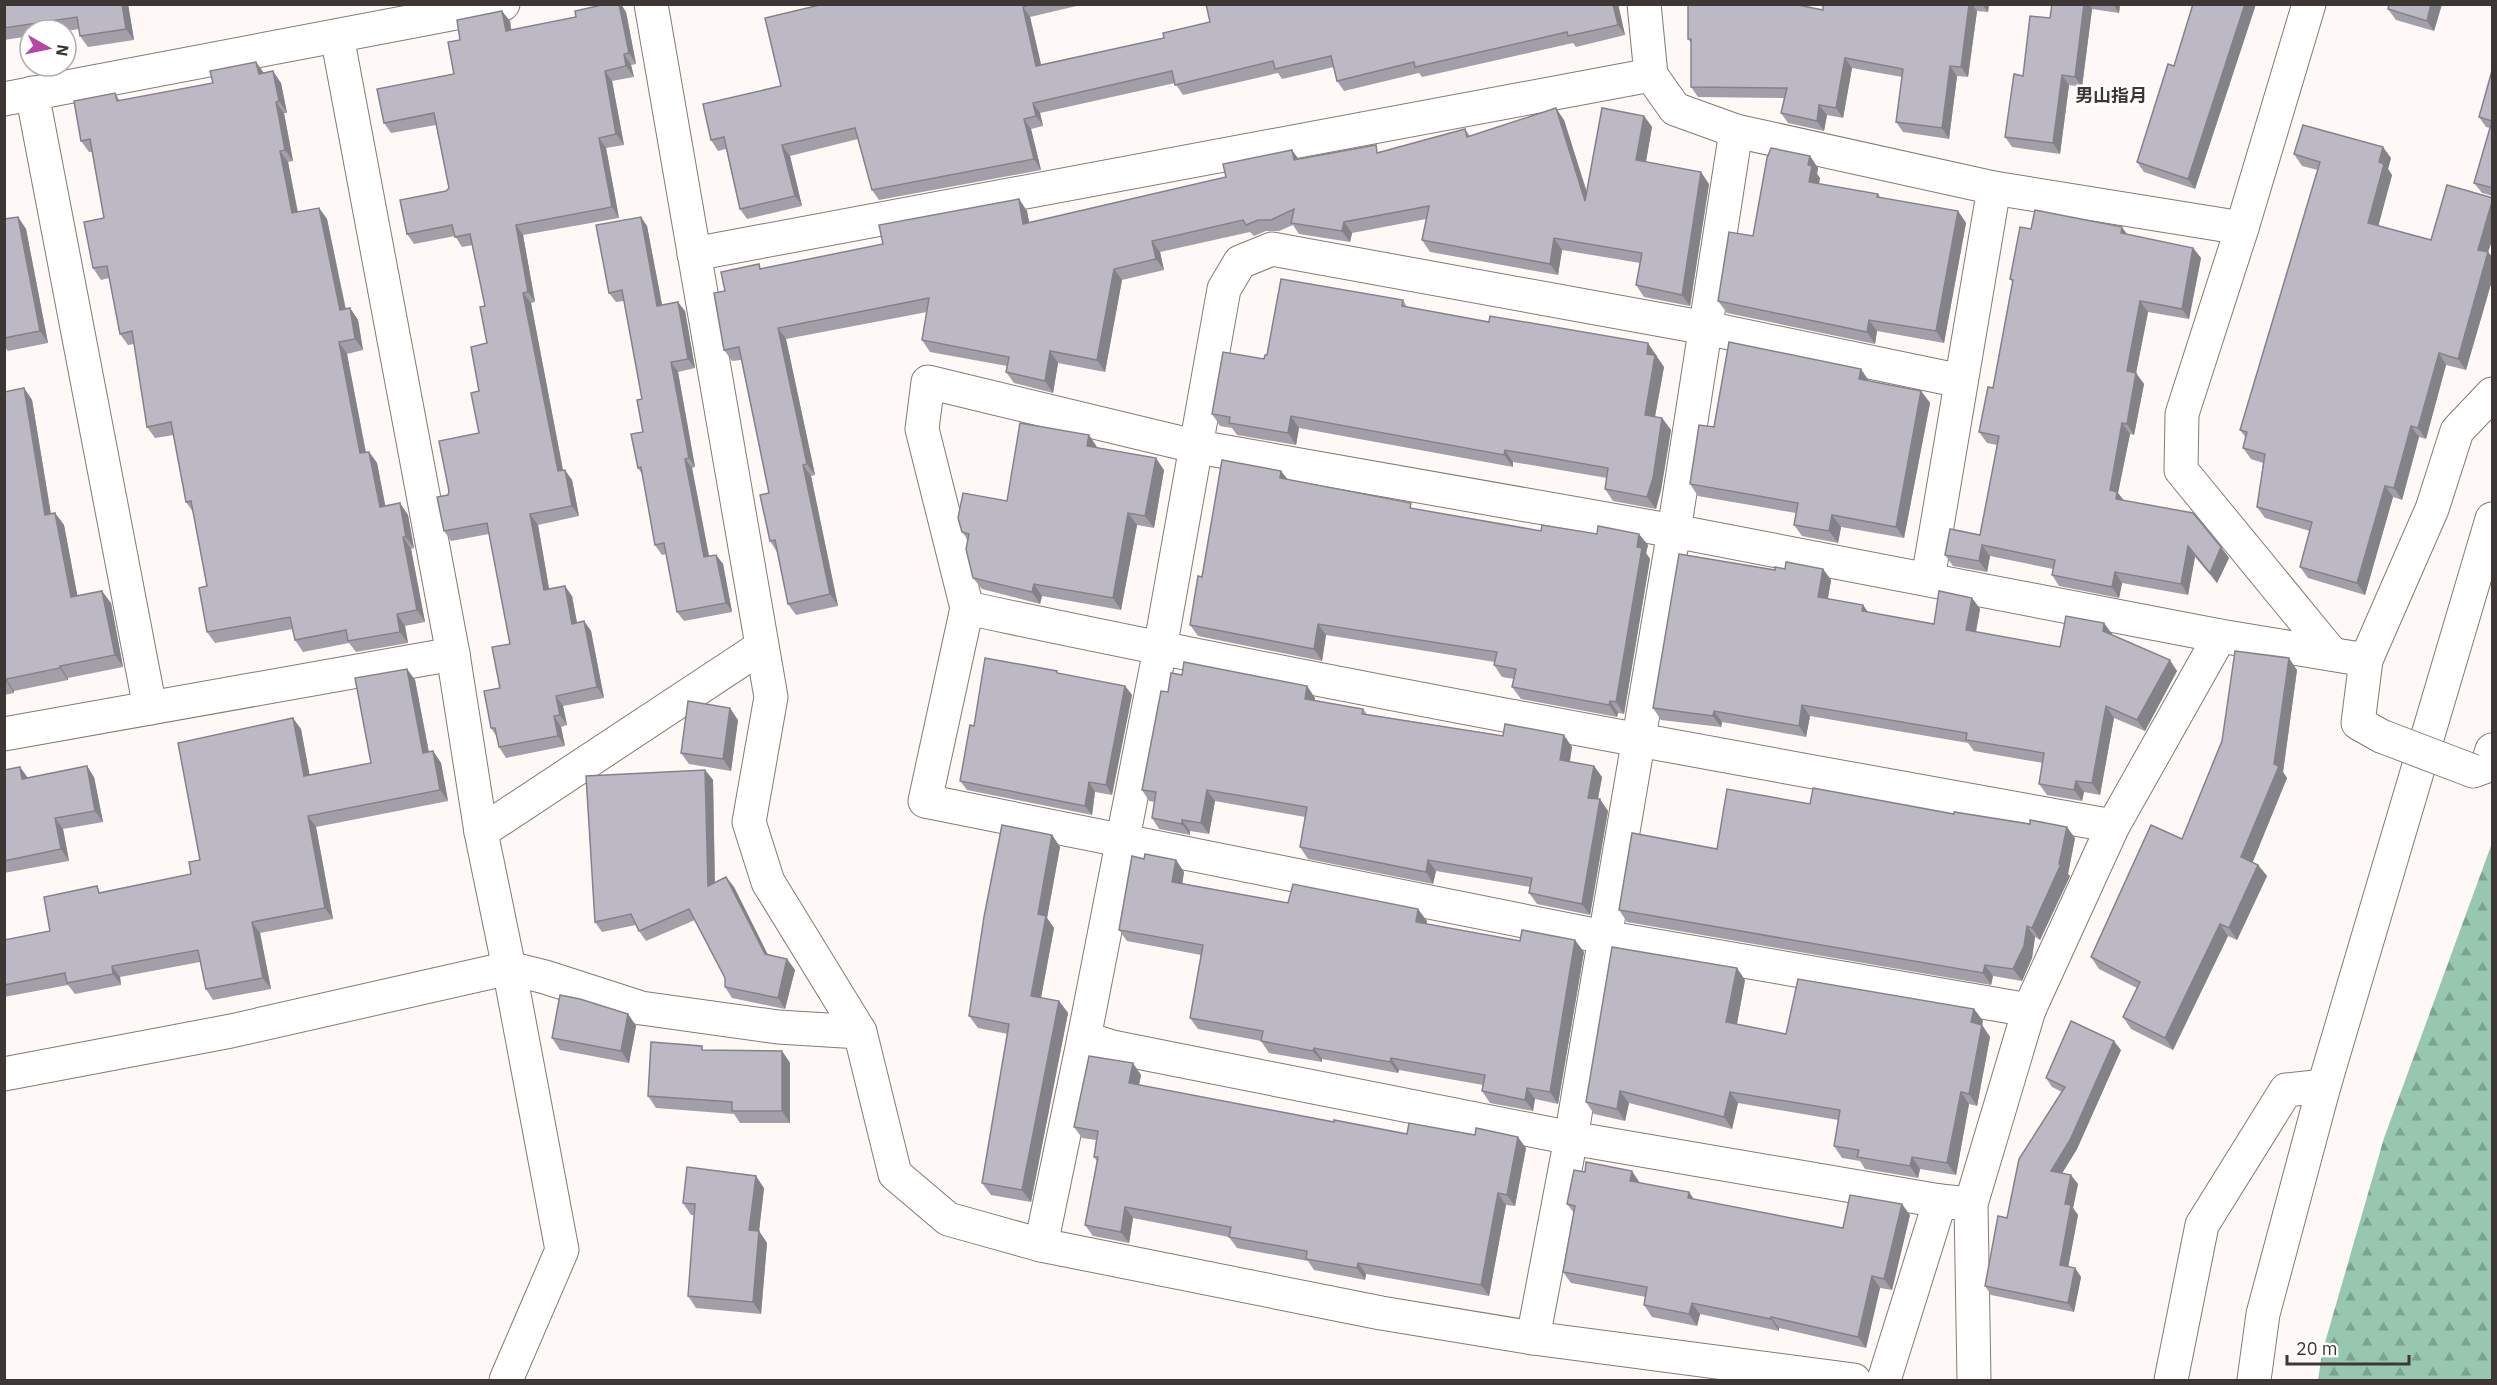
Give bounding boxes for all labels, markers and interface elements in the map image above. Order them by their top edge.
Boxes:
north arrow [18,18,78,78]
text: N [52,43,74,58]
district label: 男山指月 [2075,84,2147,107]
scale bar [2287,1328,2408,1366]
text: 20 m [2296,1337,2338,1360]

